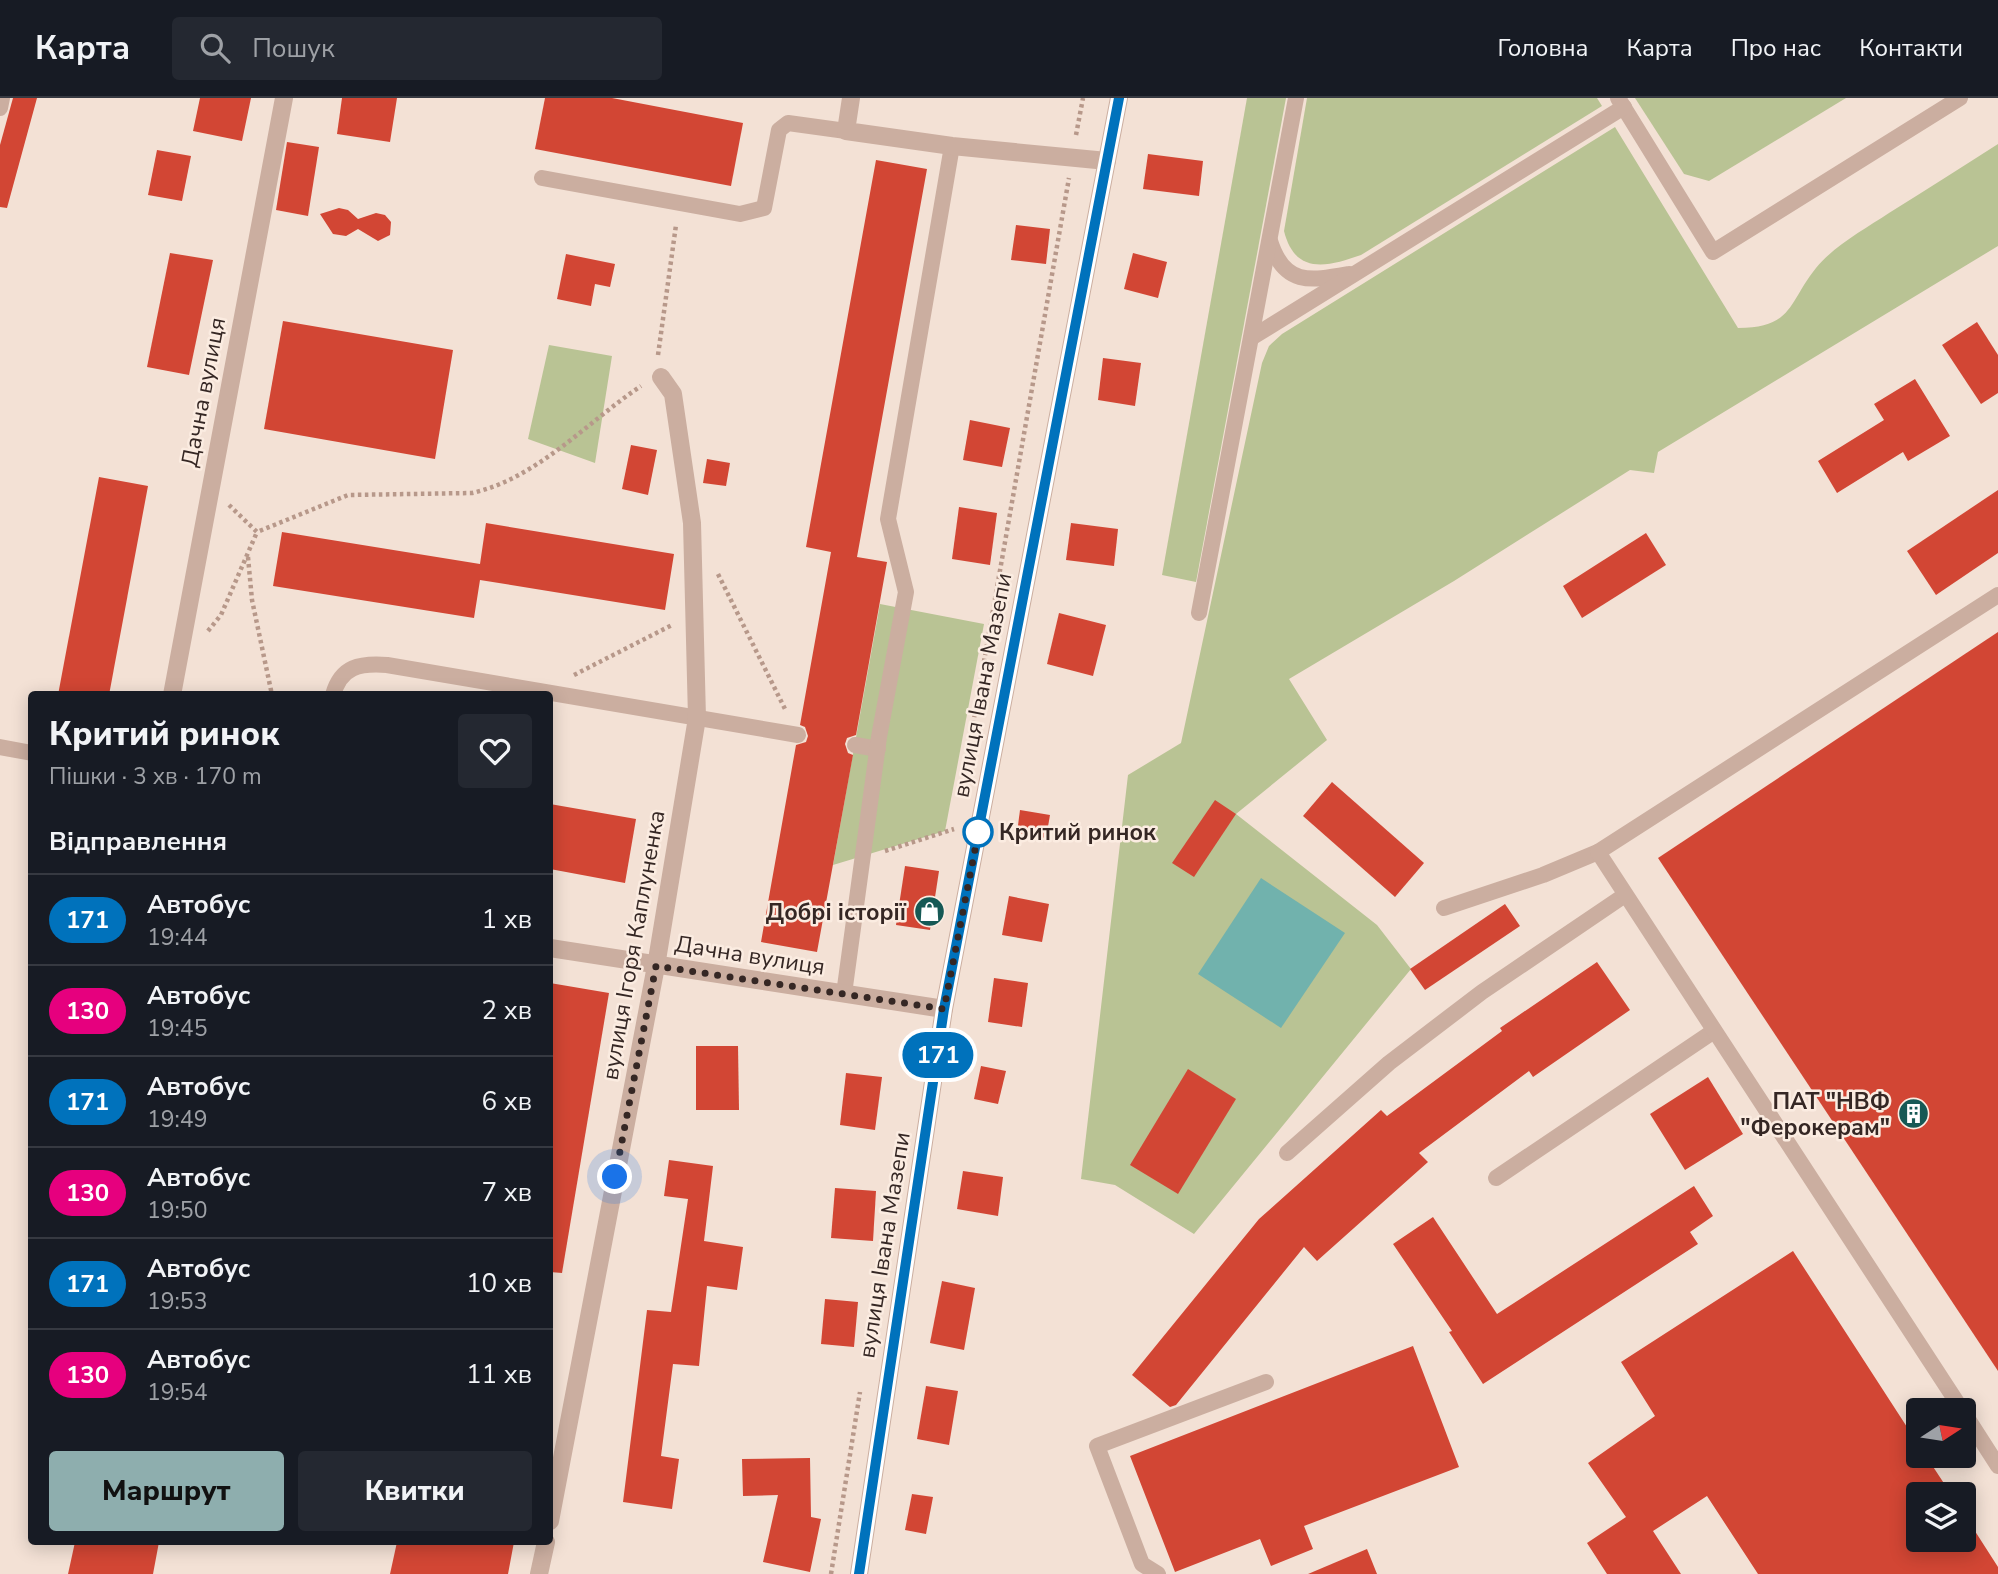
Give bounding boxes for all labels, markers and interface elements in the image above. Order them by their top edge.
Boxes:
search box [172,17,662,80]
text: Карта [35,26,130,71]
icon: search [196,29,234,67]
text: Пошук [252,31,335,66]
text: Головна [1498,32,1589,64]
text: Карта [1627,32,1693,64]
text: Про нас [1731,32,1821,64]
text: Контакти [1859,32,1963,64]
street label: Дачна вулиця [174,315,233,469]
street label: вулиця Івана Мазепи [946,570,1019,800]
text: Критий ринок [49,712,279,757]
button: heart [458,714,532,788]
text: Пішки · 3 хв · 170 m [49,761,262,792]
street label: вулиця Ігоря Каплуненка [594,808,672,1082]
marker: Критий ринок [963,817,993,847]
place label: Критий ринок [999,817,1156,848]
text: Відправлення [49,824,227,859]
text: Автобус [147,887,250,922]
shop icon: Добрі історії [912,895,946,929]
place label: Добрі історії [766,897,907,928]
text: 1 хв [482,902,532,937]
text: 171 [66,904,109,936]
text: 19:44 [147,922,207,953]
street label: Дачна вулиця [673,928,827,983]
text: Автобус [147,978,250,1013]
text: 2 хв [482,993,532,1028]
text: 130 [66,995,109,1027]
text: 19:45 [147,1013,207,1044]
line badge: 171 [898,1032,978,1078]
text: 171 [916,1039,960,1071]
text: Автобус [147,1069,250,1104]
text: 6 хв [482,1084,532,1119]
text: 171 [66,1086,109,1118]
place label: ПАТ "НВФ "Ферокерам" [1740,1086,1890,1143]
building icon: ПАТ "НВФ "Ферокерам" [1896,1097,1930,1131]
text: 19:49 [147,1104,207,1135]
street label: вулиця Івана Мазепи [851,1130,918,1360]
your location [597,1159,632,1194]
text: Автобус [147,1160,250,1195]
text: 7 хв [482,1175,532,1210]
text: 130 [66,1177,109,1209]
text: 19:50 [147,1195,207,1226]
text: Автобус [147,1251,250,1286]
text: 10 хв [466,1266,532,1301]
text: 171 [66,1268,109,1300]
text: 19:53 [147,1286,207,1317]
text: Автобус [147,1342,250,1377]
text: 11 хв [466,1357,532,1392]
text: 130 [66,1359,109,1391]
text: 19:54 [147,1377,207,1408]
north arrow [1906,1398,1976,1468]
map controls [1906,1398,1976,1552]
button: Маршрут [49,1451,284,1531]
button: Квитки [298,1451,532,1531]
button: layers [1906,1482,1976,1552]

